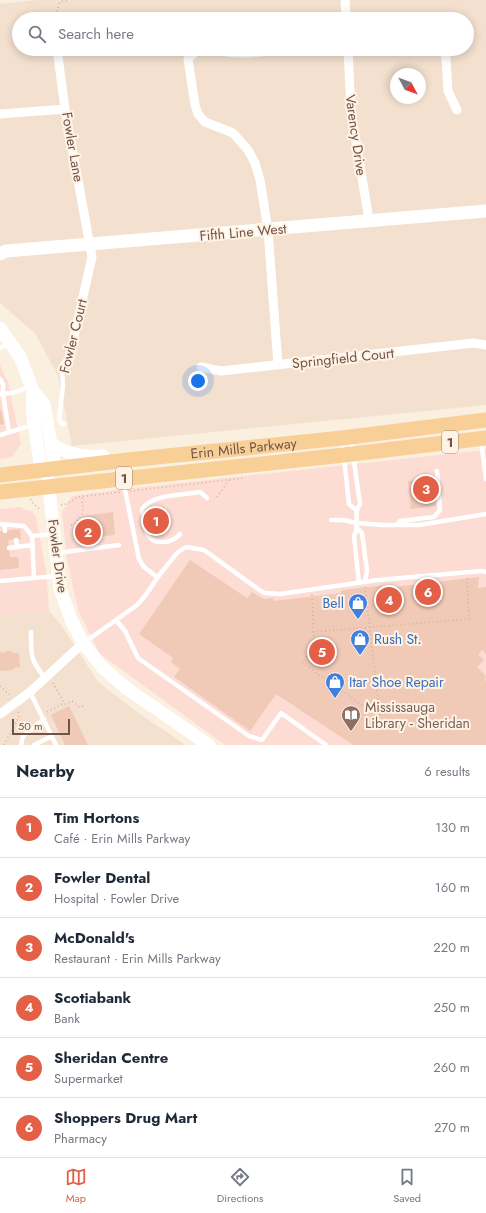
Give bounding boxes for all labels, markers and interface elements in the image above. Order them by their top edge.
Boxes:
search box [12,12,474,56]
icon: search [26,23,48,45]
text: Search here [58,23,134,45]
north arrow [390,68,426,104]
street label: Varency Drive [340,93,372,177]
street label: Fowler Lane [57,111,89,183]
street label: Fifth Line West [199,218,288,246]
street label: Fowler Court [54,296,92,375]
street label: Springfield Court [291,343,396,373]
your location [188,371,208,391]
road number: 1 [442,431,458,453]
street label: Erin Mills Parkway [189,433,298,464]
road number: 1 [116,467,132,489]
pin: 3 [413,474,439,504]
pin: 1 [143,506,169,536]
pin: 2 [75,517,101,547]
street label: Fowler Drive [43,518,73,594]
pin: 6 [415,577,441,607]
pin: 4 [376,585,402,615]
shop icon: Bell [347,592,369,620]
place label: Bell [323,593,344,613]
shop icon: Rush St. [349,628,371,656]
place label: Rush St. [374,629,422,649]
pin: 5 [309,637,335,667]
shop icon: Itar Shoe Repair [324,671,346,699]
place label: Itar Shoe Repair [349,672,444,692]
place label: Mississauga Library - Sheridan [365,697,470,733]
library icon: Mississauga Library - Sheridan [340,704,362,732]
scale bar [12,717,70,736]
text: 50 m [18,718,43,734]
text: Nearby [16,759,74,783]
text: 6 results [424,762,470,781]
text: Tim Hortons [54,807,139,829]
text: 1 [26,818,32,837]
text: 130 m [435,818,470,837]
text: Café · Erin Mills Parkway [54,829,190,848]
text: Fowler Dental [54,867,150,889]
text: 2 [25,878,33,897]
text: 160 m [435,878,470,897]
text: Hospital · Fowler Drive [54,889,179,908]
text: McDonald's [54,927,135,949]
text: 3 [25,938,33,957]
text: 220 m [433,938,470,957]
text: Restaurant · Erin Mills Parkway [54,949,221,968]
text: Scotiabank [54,987,131,1009]
text: 4 [24,998,34,1017]
text: 250 m [433,998,470,1017]
text: Bank [54,1009,80,1028]
text: Sheridan Centre [54,1047,168,1069]
text: 5 [25,1058,33,1077]
text: 260 m [433,1058,470,1077]
text: Supermarket [54,1069,123,1088]
text: Shoppers Drug Mart [54,1107,197,1129]
text: 6 [25,1118,33,1137]
text: 270 m [434,1118,470,1137]
text: Pharmacy [54,1129,107,1148]
tab: Map [65,1166,87,1206]
tab: Directions [217,1166,263,1206]
tab: Saved [393,1166,421,1206]

